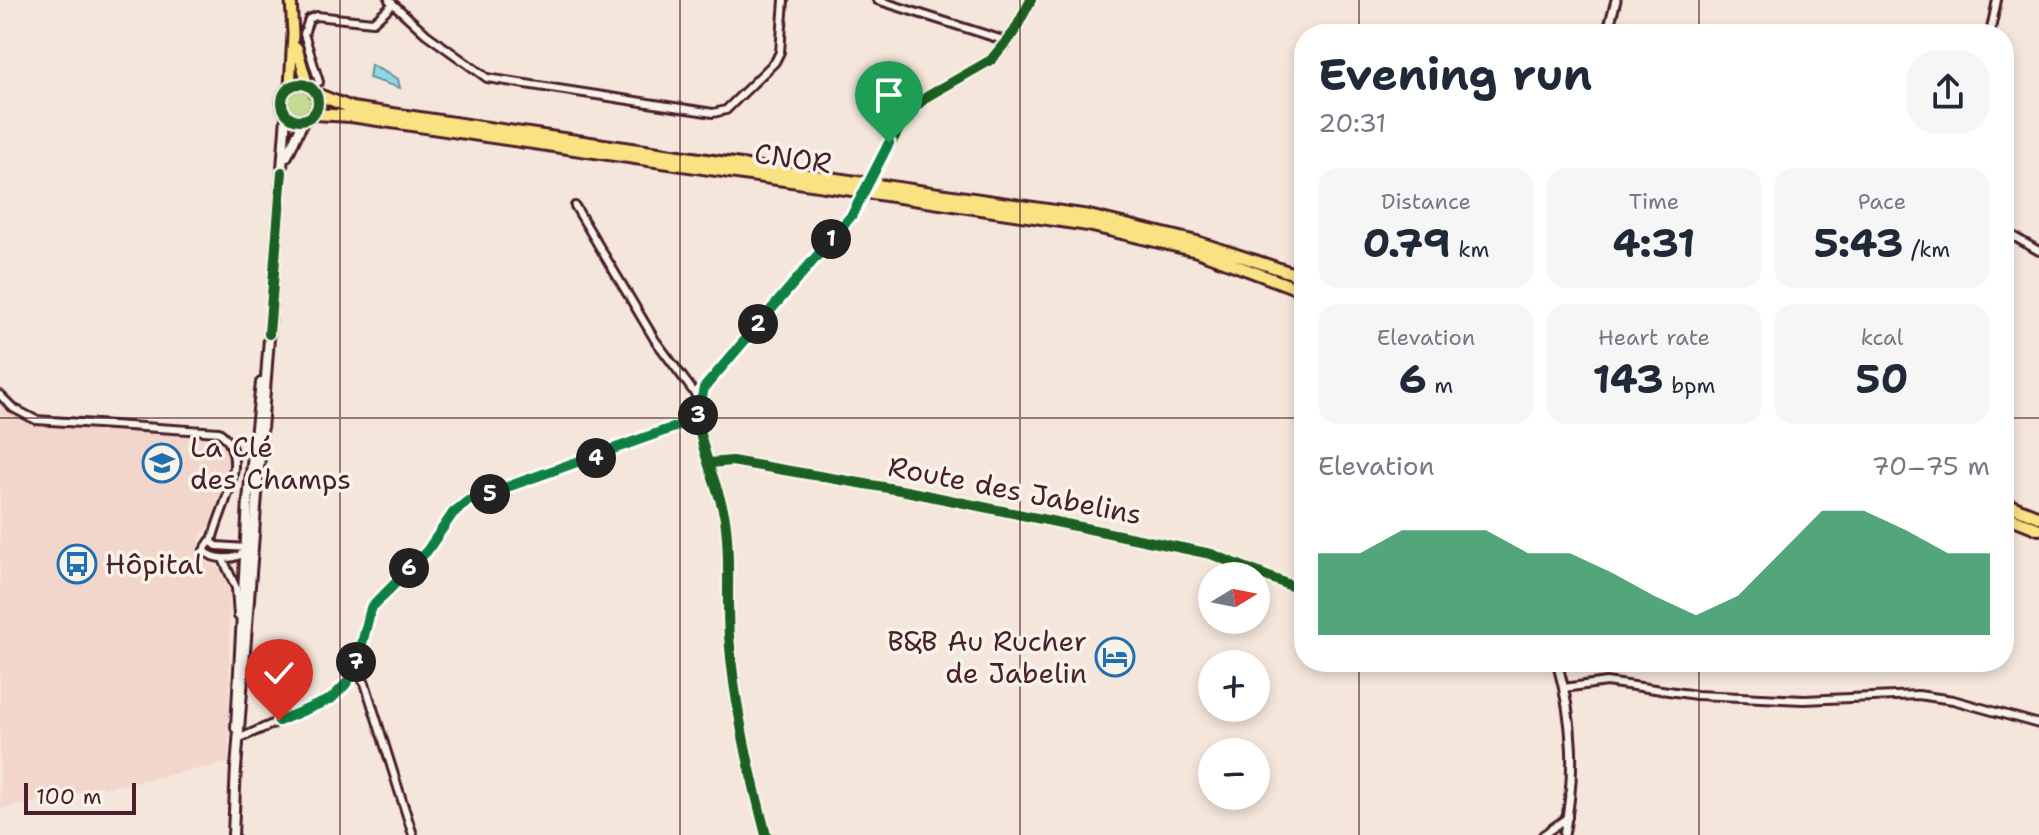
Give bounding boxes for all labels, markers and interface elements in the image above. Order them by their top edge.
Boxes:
text: Evening run [1318,45,1592,104]
button: share [1906,50,1990,134]
pin [855,61,923,143]
icon: arrive [867,73,911,117]
text: 20:31 [1318,105,1386,140]
street label: CNOR [752,134,834,182]
text: Distance [1381,187,1471,216]
text: Time [1629,187,1679,216]
text: Pace [1858,187,1906,216]
text: 0.79 [1363,216,1451,270]
text: 4:31 [1613,216,1695,270]
text: 5:43 [1814,216,1904,270]
pin: 1 [811,219,851,259]
text: 1 [826,224,836,253]
text: km [1451,235,1489,264]
text: /km [1904,235,1950,264]
pin: 2 [738,304,778,344]
text: 2 [750,309,766,338]
text: Elevation [1377,323,1475,352]
text: Heart rate [1598,323,1710,352]
text: kcal [1861,323,1903,352]
text: 6 [1399,352,1427,406]
text: 143 [1592,352,1664,406]
text: 50 [1856,352,1908,406]
text: m [1427,371,1453,400]
text: bpm [1664,371,1716,400]
pin: 3 [678,395,718,435]
text: 3 [690,400,706,429]
place label: La Clé des Champs [190,428,351,498]
pin: 4 [576,438,616,478]
school or university icon: La Clé des Champs [141,442,183,484]
text: 4 [588,443,604,472]
street label: Route des Jabelins [885,447,1145,533]
text: Elevation [1318,448,1434,483]
text: 70–75 m [1872,448,1990,483]
pin: 5 [470,474,510,514]
text: 5 [483,479,497,508]
bus stop icon: Hôpital [56,543,98,585]
place label: Hôpital [105,545,204,583]
pin: 6 [389,548,429,588]
text: 6 [401,553,417,582]
north arrow [1198,562,1270,634]
map controls [1198,562,1270,810]
place label: B&B Au Rucher de Jabelin [887,622,1087,692]
hotel icon: B&B Au Rucher de Jabelin [1094,636,1136,678]
pin [245,639,313,721]
pin: 7 [336,642,376,682]
text: 7 [348,647,364,676]
button: + [1198,650,1270,722]
icon: check [257,651,301,695]
button: − [1198,738,1270,810]
scale bar [24,779,136,815]
text: 100 m [36,782,102,811]

